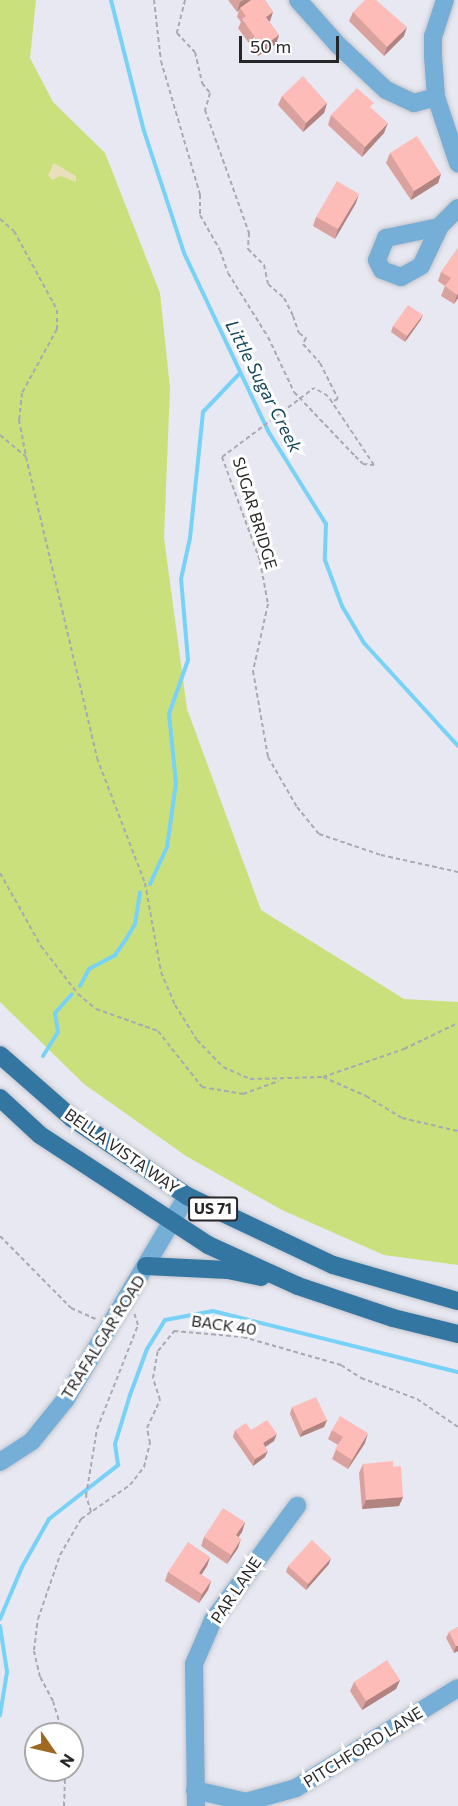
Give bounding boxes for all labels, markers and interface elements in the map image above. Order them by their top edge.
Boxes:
scale bar [242,24,342,62]
text: 50 m [250,35,291,57]
water label: Little Sugar Creek [221,316,307,456]
street label: SUGAR BRIDGE [229,455,281,571]
street label: BELLA VISTA WAY [61,1104,183,1198]
road number: US 71 [188,1197,238,1221]
street label: TRAFALGAR ROAD [57,1271,149,1403]
street label: BACK 40 [190,1311,258,1339]
street label: PAR LANE [207,1553,265,1627]
street label: PITCHFORD LANE [300,1703,426,1791]
north arrow [24,1722,84,1782]
text: N [56,1751,79,1772]

